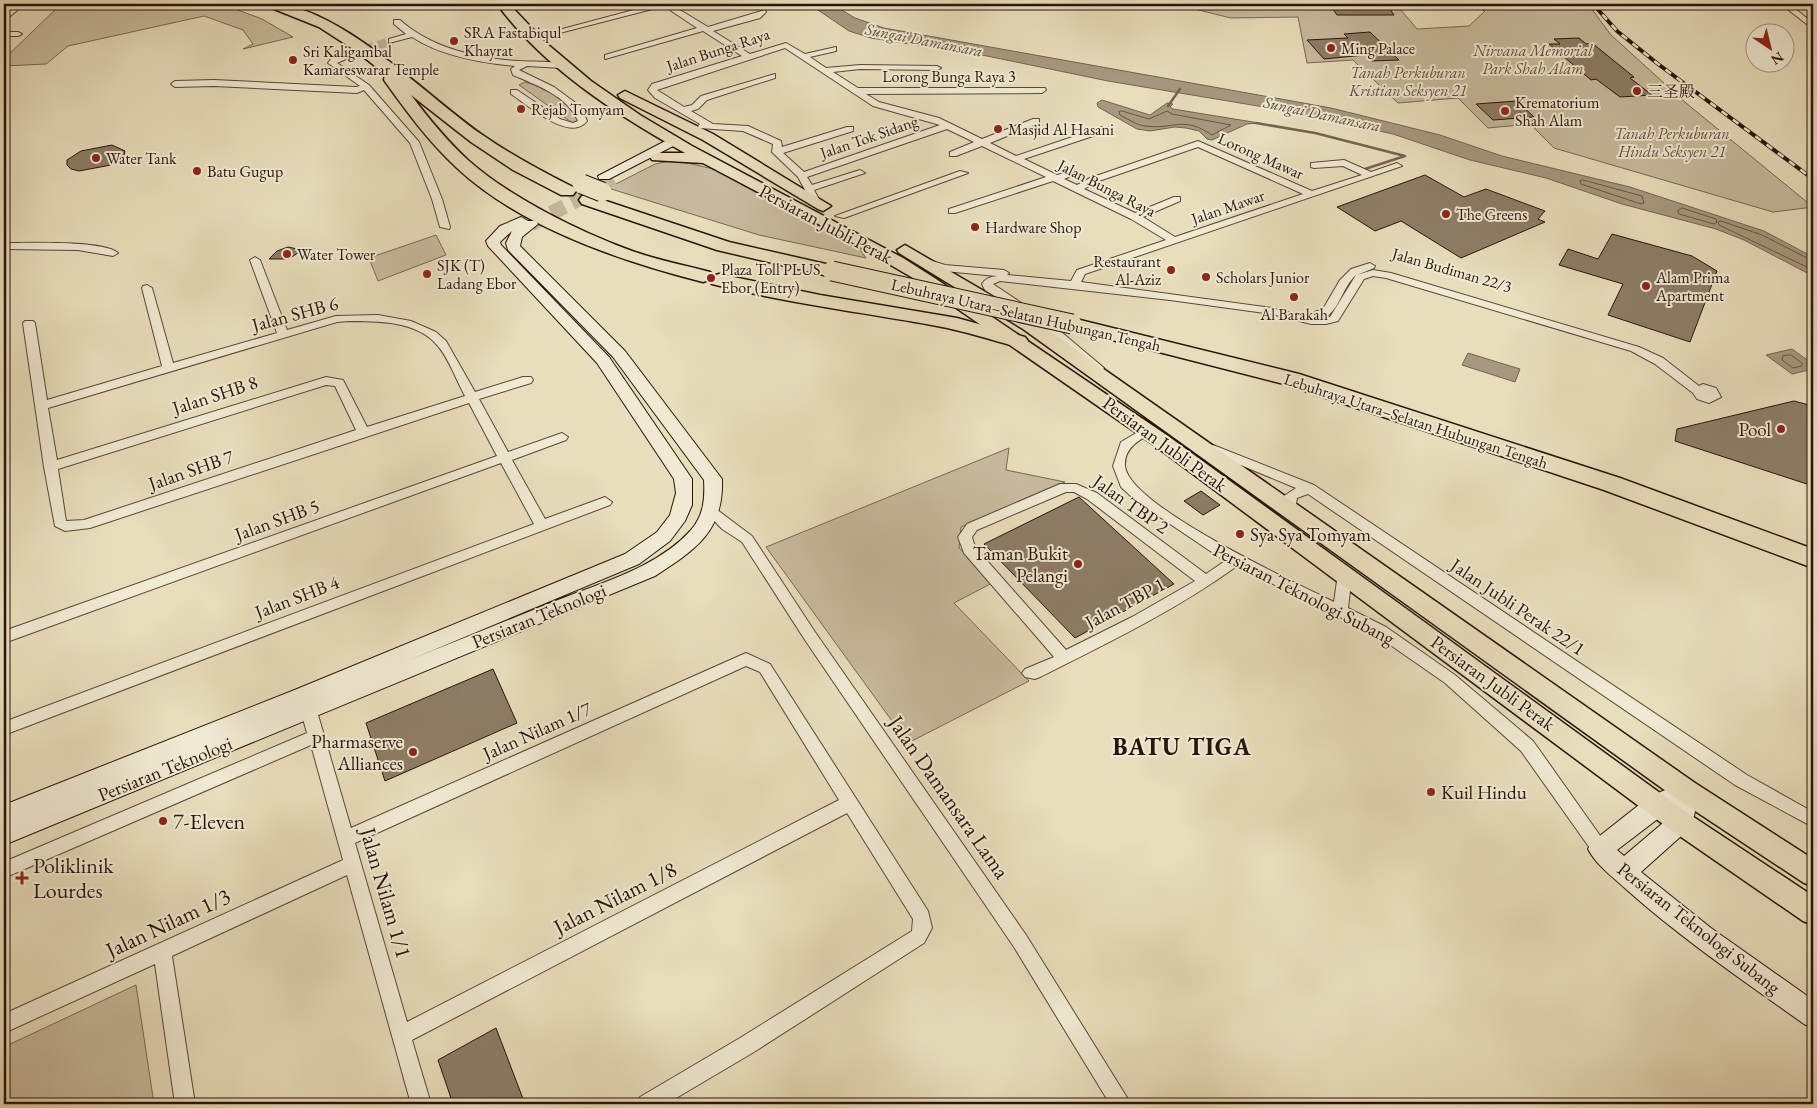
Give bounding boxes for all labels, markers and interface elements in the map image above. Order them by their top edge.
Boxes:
water label: Sungai Damansara [863,18,984,62]
place label: SRA Fastabiqul Khayrat [464,22,561,61]
north arrow [1744,22,1794,72]
street label: Jalan Bunga Raya [662,23,773,77]
marker: SRA Fastabiqul Khayrat [448,35,460,47]
place label: Ming Palace [1341,38,1415,59]
park label: Nirvana Memorial Park Shah Alam [1472,40,1593,79]
place label: Sri Kaligambal Kamareswarar Temple [303,41,439,80]
marker: Ming Palace [1325,42,1337,54]
text: N [1767,48,1787,70]
marker: Sri Kaligambal Kamareswarar Temple [287,54,299,66]
park label: Tanah Perkuburan Kristian Seksyen 21 [1348,62,1467,101]
street label: Lorong Bunga Raya 3 [882,66,1016,87]
place label: 三圣殿 [1647,81,1695,102]
marker: 三圣殿 [1631,85,1643,97]
water label: Sungai Damansara [1261,91,1382,137]
place label: Krematorium Shah Alam [1515,92,1600,131]
place label: Rejab Tomyam [531,99,625,120]
marker: Rejab Tomyam [515,103,527,115]
marker: Krematorium Shah Alam [1499,105,1511,117]
street label: Jalan Tok Sidang [815,110,922,164]
place label: Masjid Al Hasani [1008,119,1114,140]
marker: Masjid Al Hasani [992,123,1004,135]
park label: Tanah Perkuburan Hindu Seksyen 21 [1614,123,1730,162]
street label: Lorong Mawar [1215,128,1308,185]
place label: Water Tank [106,148,177,169]
marker: Water Tank [90,152,102,164]
street label: Jalan Bunga Raya [1053,153,1160,222]
place label: Batu Gugup [207,161,283,182]
marker: Batu Gugup [191,165,203,177]
street label: Persiaran Jubli Perak [755,178,898,270]
street label: Jalan Mawar [1187,184,1268,230]
place label: The Greens [1456,204,1527,225]
marker: The Greens [1440,208,1452,220]
place label: Hardware Shop [985,217,1082,238]
marker: Hardware Shop [969,221,981,233]
street label: Jalan Budiman 22/3 [1388,242,1515,297]
place label: Water Tower [297,244,376,265]
marker: Water Tower [281,248,293,260]
place label: Restaurant Al-Aziz [1093,251,1161,290]
place label: SJK (T) Ladang Ebor [437,255,517,294]
place label: Plaza Toll PLUS Ebor (Entry) [721,259,820,298]
marker: Restaurant Al-Aziz [1165,264,1177,276]
place label: Scholars Junior [1216,267,1310,288]
place label: Alam Prima Apartment [1655,267,1730,306]
marker: SJK (T) Ladang Ebor [421,268,433,280]
marker: Scholars Junior [1200,271,1212,283]
marker: Plaza Toll PLUS Ebor (Entry) [705,272,717,284]
street label: Lebuhraya Utara–Selatan Hubungan Tengah [889,274,1163,356]
marker: Alam Prima Apartment [1640,280,1652,292]
street label: Jalan SHB 6 [247,290,341,338]
marker: Al Barakah [1288,291,1300,303]
place label: Al Barakah [1259,304,1328,325]
street label: Lebuhraya Utara–Selatan Hubungan Tengah [1282,368,1550,474]
street label: Jalan SHB 8 [167,369,261,421]
street label: Persiaran Jubli Perak [1098,390,1233,498]
place label: Pool [1738,417,1771,442]
marker: Pool [1775,423,1787,435]
street label: Jalan SHB 7 [143,444,238,497]
street label: Jalan TBP 2 [1086,468,1174,539]
street label: Jalan SHB 5 [229,493,323,548]
place label: Sya Sya Tomyam [1250,522,1371,547]
marker: Sya Sya Tomyam [1234,528,1246,540]
street label: Persiaran Teknologi Subang [1209,537,1400,651]
place label: Taman Bukit Pelangi [973,541,1068,588]
street label: Jalan Jubli Perak 22/1 [1444,551,1590,661]
marker: Taman Bukit Pelangi [1072,558,1084,570]
street label: Jalan SHB 4 [249,569,344,625]
street label: Jalan TBP 1 [1079,571,1169,635]
street label: Persiaran Teknologi [468,578,610,654]
street label: Persiaran Jubli Perak [1426,629,1561,737]
street label: Jalan Nilam 1/7 [477,696,596,767]
street label: Jalan Damansara Lama [881,708,1016,885]
place label: Pharmaserve Alliances [311,729,403,776]
street label: Persiaran Teknologi [94,731,236,807]
district label: BATU TIGA [1113,731,1251,762]
marker: Pharmaserve Alliances [407,746,419,758]
place label: Kuil Hindu [1441,780,1527,805]
marker: Kuil Hindu [1425,786,1437,798]
place label: 7-Eleven [173,807,246,836]
marker: 7-Eleven [157,815,169,827]
street label: Jalan Nilam 1/1 [353,822,418,962]
place label: Poliklinik Lourdes [33,851,114,905]
street label: Jalan Nilam 1/8 [547,855,682,942]
street label: Persiaran Teknologi Subang [1612,856,1786,1000]
marker: Poliklinik Lourdes [15,871,29,885]
street label: Jalan Nilam 1/3 [99,881,235,965]

